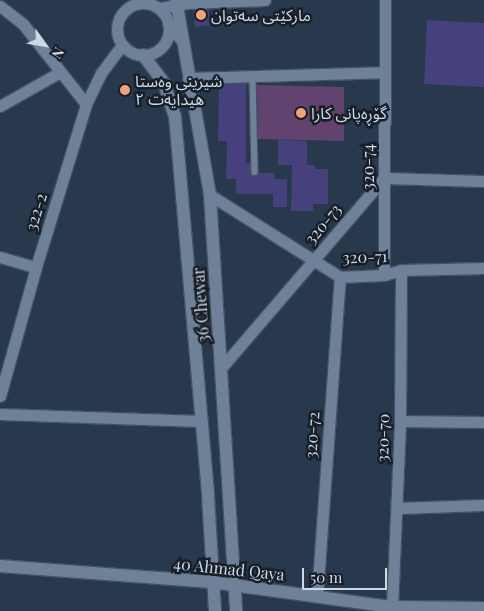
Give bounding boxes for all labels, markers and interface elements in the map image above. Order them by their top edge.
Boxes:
place label: مارکێتی سەتوان [211,5,311,25]
marker: مارکێتی سەتوان [195,9,207,21]
north arrow [20,20,70,70]
text: N [47,44,69,63]
place label: شیرینی وەستا هیدایەت ٢ [135,71,222,109]
marker: شیرینی وەستا هیدایەت ٢ [119,84,131,96]
place label: گۆڕەپانی کارا [311,103,387,123]
marker: گۆڕەپانی کارا [295,107,307,119]
street label: 320-74 [358,144,378,190]
street label: 322-2 [21,191,51,233]
street label: 320-73 [301,200,345,248]
street label: 320-71 [342,247,388,267]
street label: 36 Chewar [189,267,213,343]
street label: 320-72 [301,411,323,459]
street label: 320-70 [373,413,393,463]
street label: 40 Ahmad Qaya [172,554,286,584]
scale bar [304,558,389,590]
text: 50 m [310,567,342,587]

